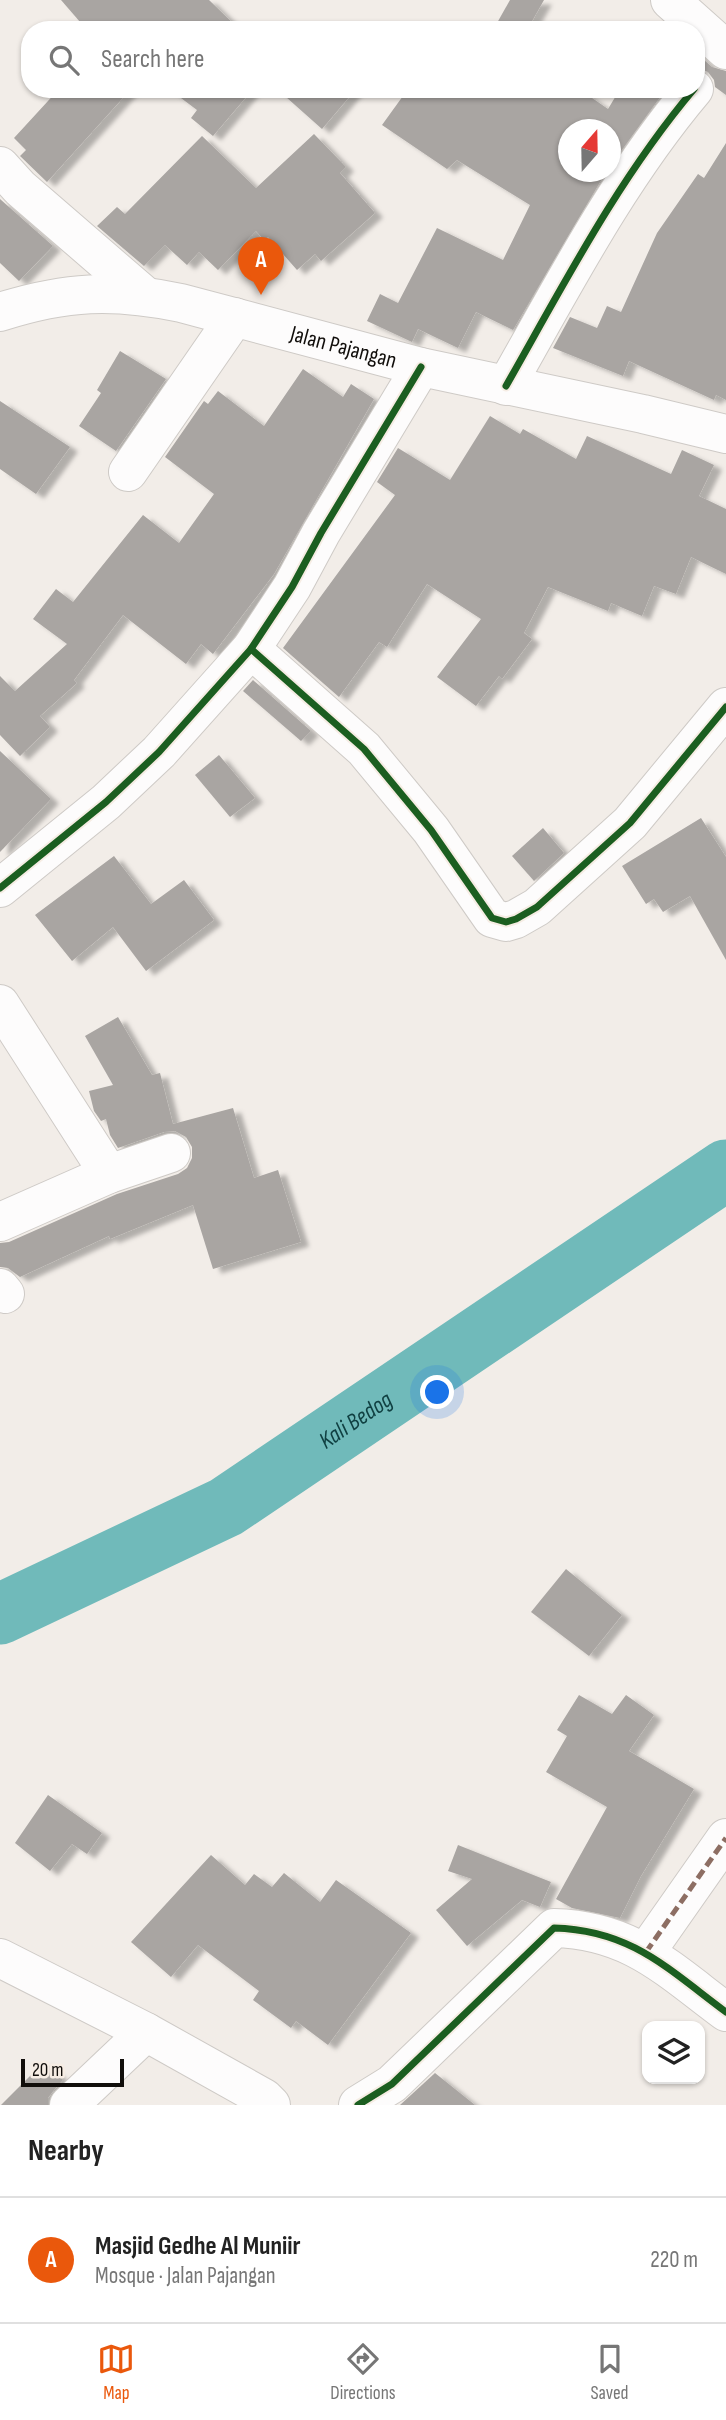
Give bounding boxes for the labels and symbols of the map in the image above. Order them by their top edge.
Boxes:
north arrow [558,119,621,182]
pin: A [238,237,284,295]
street label: Jalan Pajangan [286,320,400,375]
your location [420,1375,454,1409]
water label: Kali Bedog [313,1385,398,1455]
scale bar [21,2056,124,2088]

